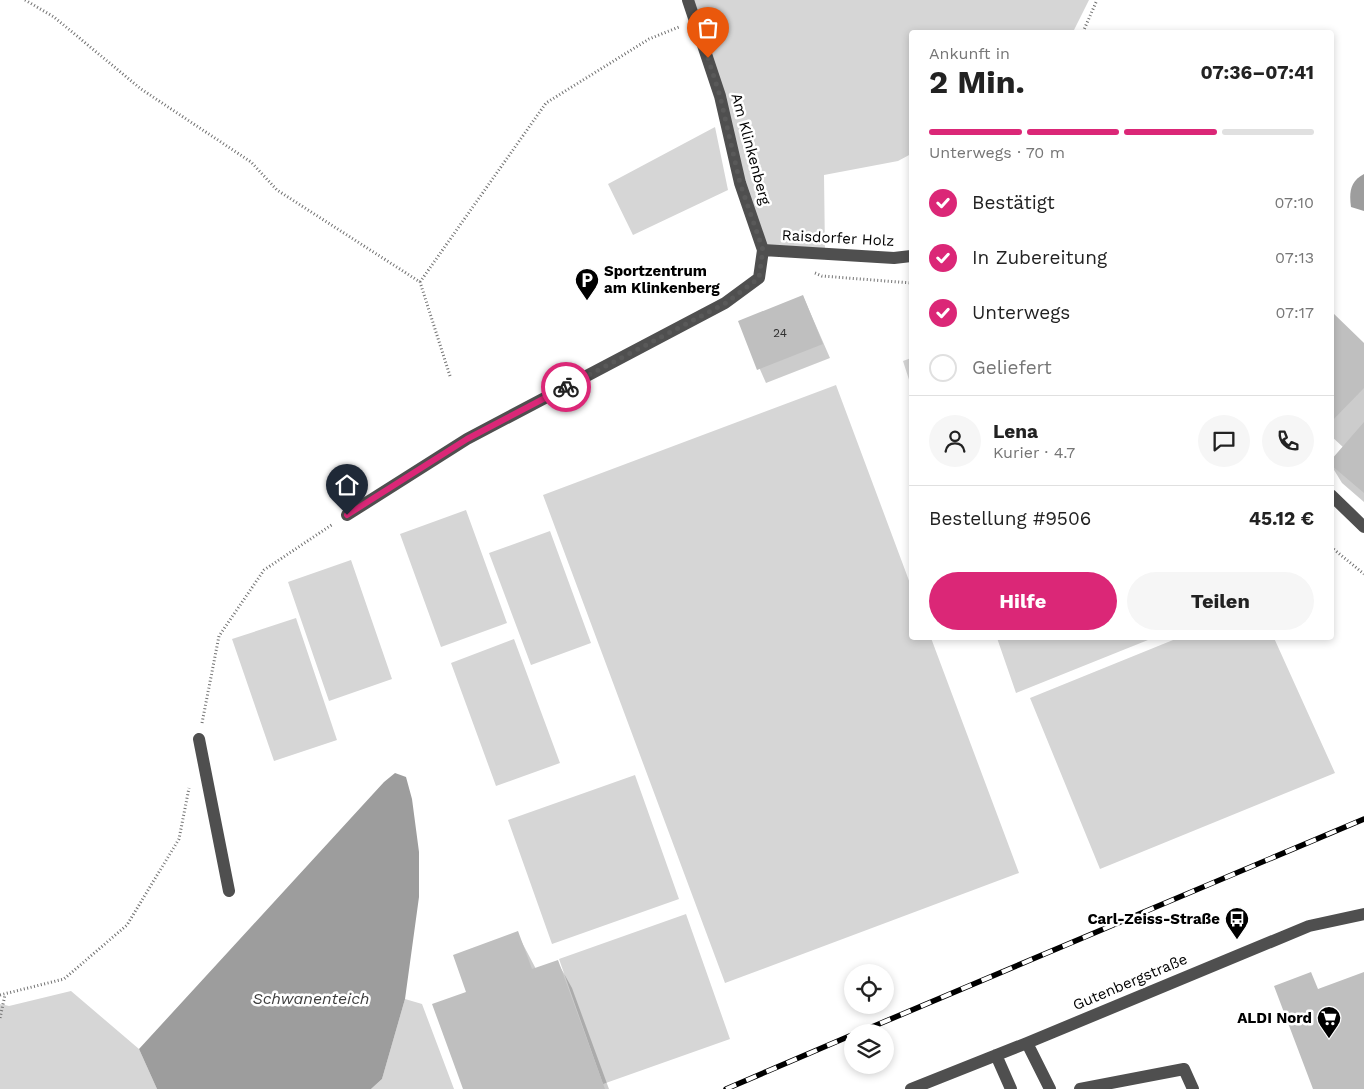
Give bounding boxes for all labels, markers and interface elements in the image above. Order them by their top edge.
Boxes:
pin [687,7,729,58]
icon: bag [694,14,722,42]
text: Ankunft in [929,44,1010,63]
text: 07:36–07:41 [1201,61,1314,84]
text: 2 Min. [929,63,1025,101]
street label: Am Klinkenberg [727,91,775,207]
text: Unterwegs · 70 m [929,143,1065,162]
icon: check [929,189,957,217]
text: Bestätigt [972,191,1055,214]
text: 07:10 [1274,193,1314,212]
street label: Raisdorfer Holz [781,226,895,250]
icon: check [929,244,957,272]
text: In Zubereitung [972,246,1107,269]
text: 07:13 [1275,248,1314,267]
place label: Sportzentrum am Klinkenberg [604,262,720,297]
parking icon: Sportzentrum am Klinkenberg [574,267,600,301]
icon: check [929,299,957,327]
text: Unterwegs [972,301,1070,324]
text: 07:17 [1275,303,1314,322]
house number: 24 [773,326,787,340]
text: Geliefert [972,356,1052,379]
courier [541,362,591,412]
icon: bike [552,373,580,401]
button: person [929,415,981,467]
button: chat [1198,415,1250,467]
button: phone [1262,415,1314,467]
text: Lena [993,420,1038,443]
text: Kurier · 4.7 [993,443,1075,462]
pin [326,464,368,515]
icon: home [333,471,361,499]
text: Bestellung #9506 [929,507,1091,530]
text: 45.12 € [1249,507,1314,530]
button: Hilfe [929,572,1117,630]
button: Teilen [1127,572,1314,630]
bus stop icon: Carl-Zeiss-Straße [1224,906,1250,940]
place label: Carl-Zeiss-Straße [1087,910,1220,928]
street label: Gutenbergstraße [1070,950,1190,1014]
map controls [844,964,894,1074]
button: locate [844,964,894,1014]
water label: Schwanenteich [253,989,369,1008]
supermarket icon: ALDI Nord [1316,1005,1342,1039]
place label: ALDI Nord [1237,1009,1312,1027]
button: layers [844,1024,894,1074]

